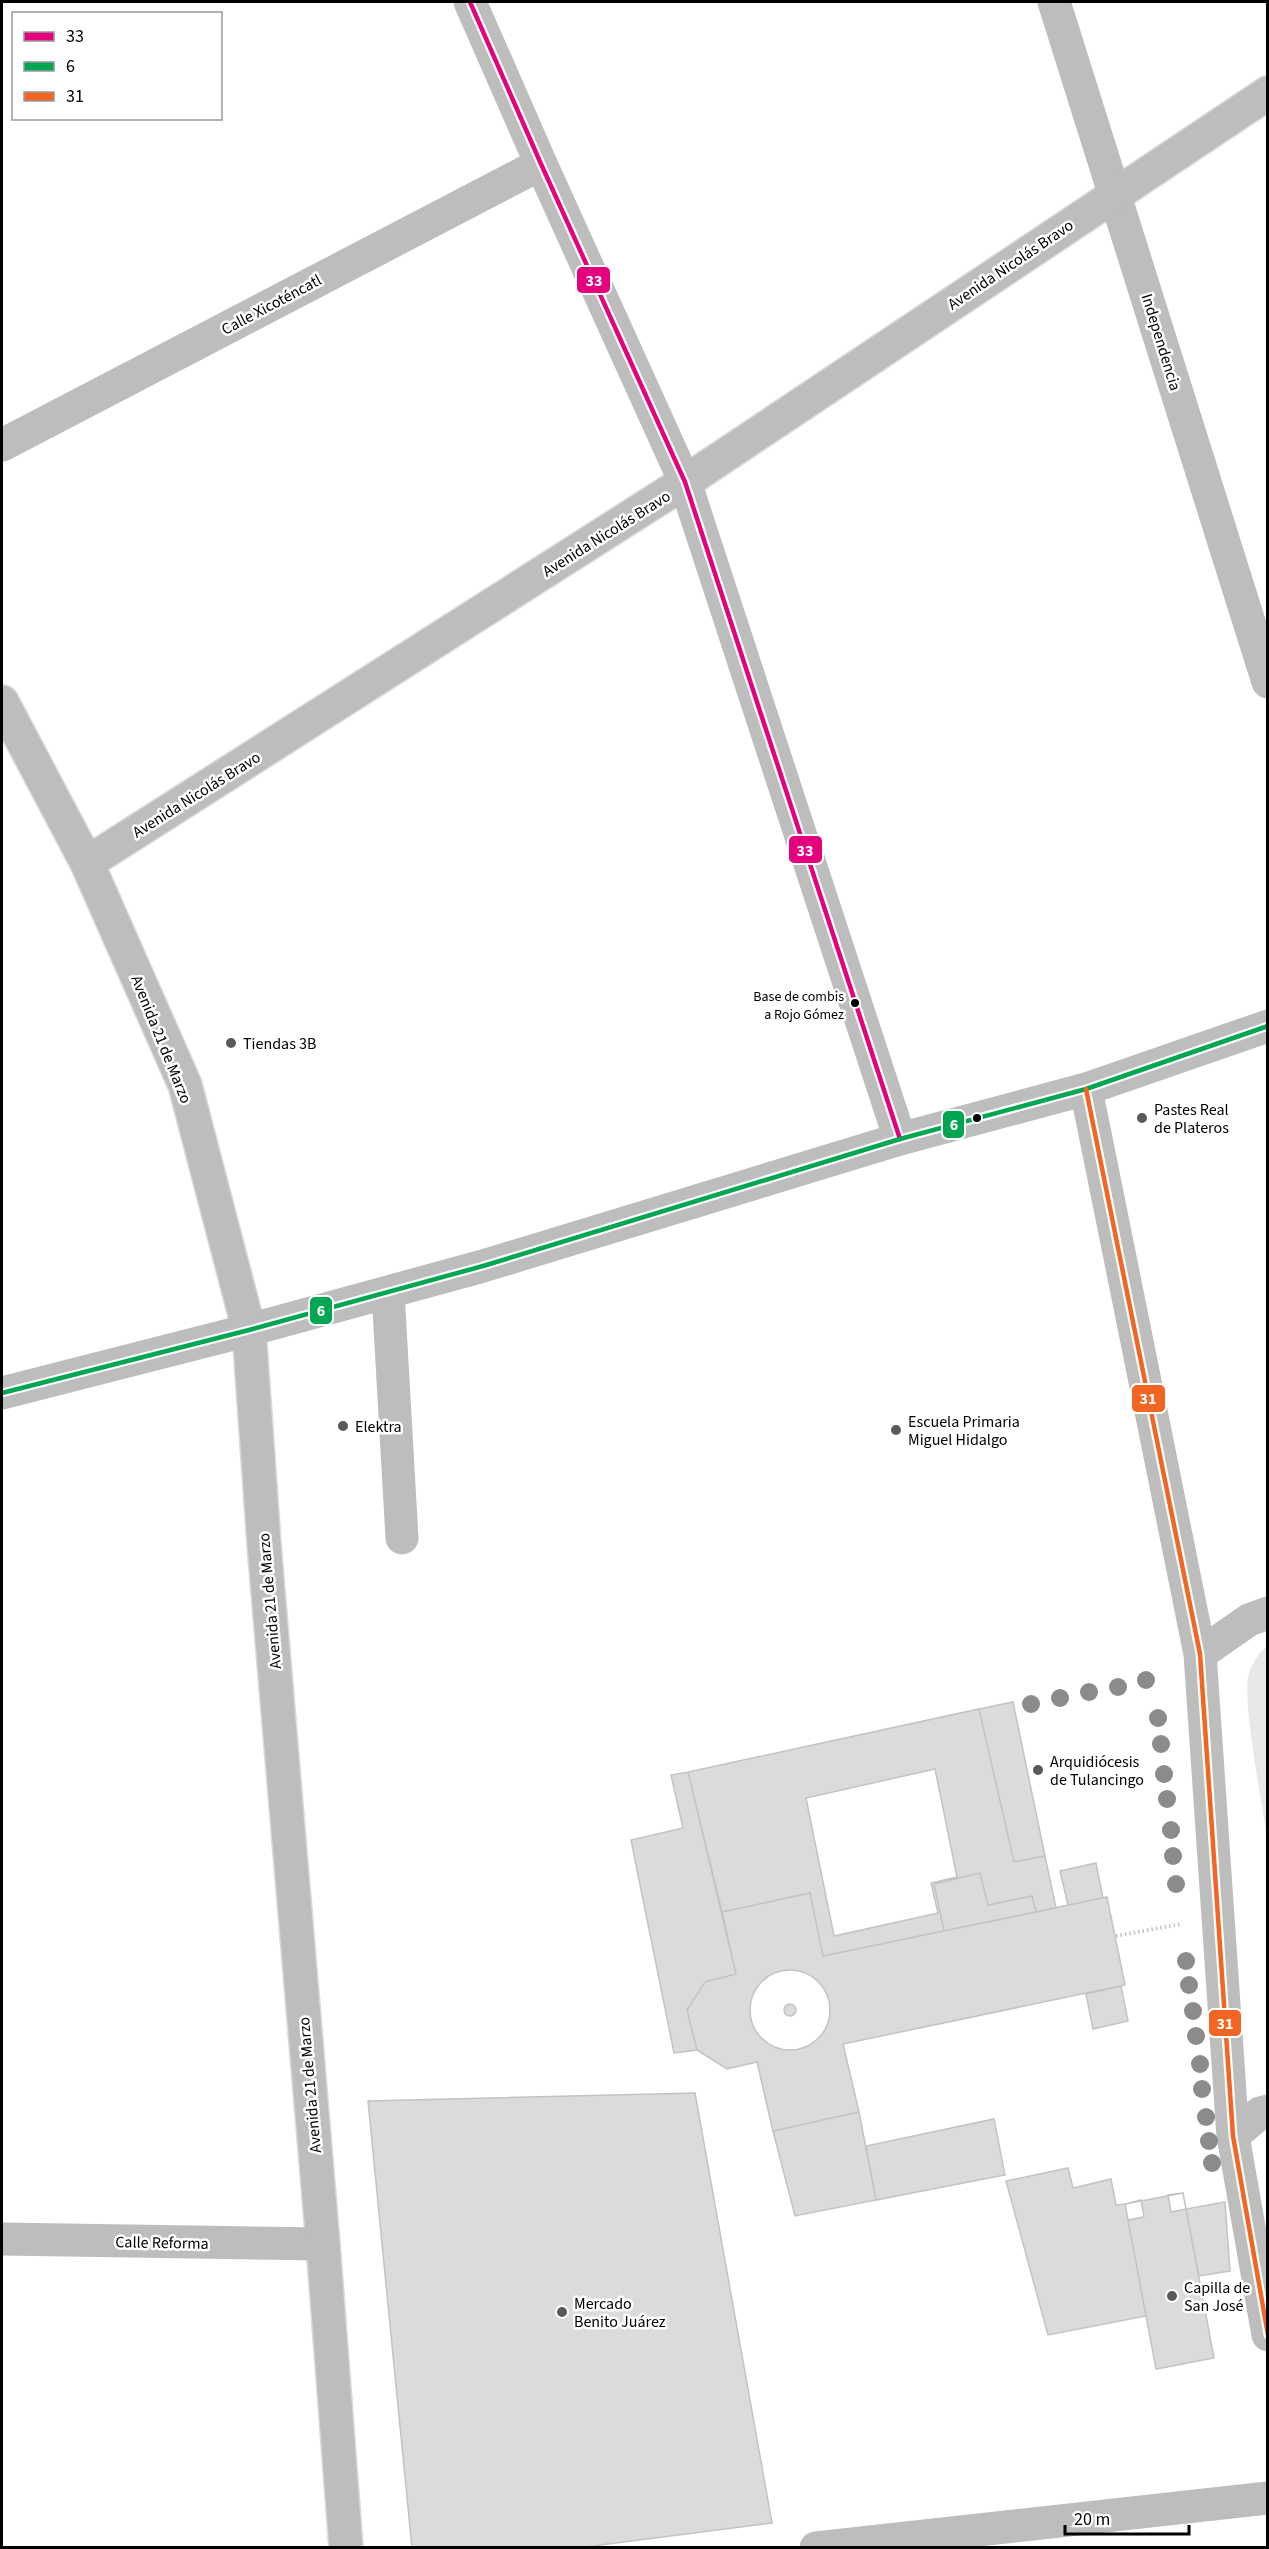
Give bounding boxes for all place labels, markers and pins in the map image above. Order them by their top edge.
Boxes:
place label: Base de combis a Rojo Gómez [753,987,844,1025]
marker: Base de combis a Rojo Gómez [849,997,861,1009]
place label: Tiendas 3B [243,1033,316,1055]
marker: Tiendas 3B [224,1036,238,1050]
place label: Pastes Real de Plateros [1154,1099,1229,1139]
marker: Pastes Real de Plateros [1135,1111,1149,1125]
unlabelled marker [971,1112,983,1124]
place label: Escuela Primaria Miguel Hidalgo [908,1411,1020,1451]
place label: Elektra [355,1416,402,1438]
marker: Elektra [336,1419,350,1433]
marker: Escuela Primaria Miguel Hidalgo [889,1423,903,1437]
place label: Arquidiócesis de Tulancingo [1050,1751,1144,1791]
marker: Arquidiócesis de Tulancingo [1031,1763,1045,1777]
place label: Capilla de San José [1184,2277,1250,2317]
marker: Capilla de San José [1165,2289,1179,2303]
place label: Mercado Benito Juárez [574,2293,666,2333]
marker: Mercado Benito Juárez [555,2305,569,2319]

